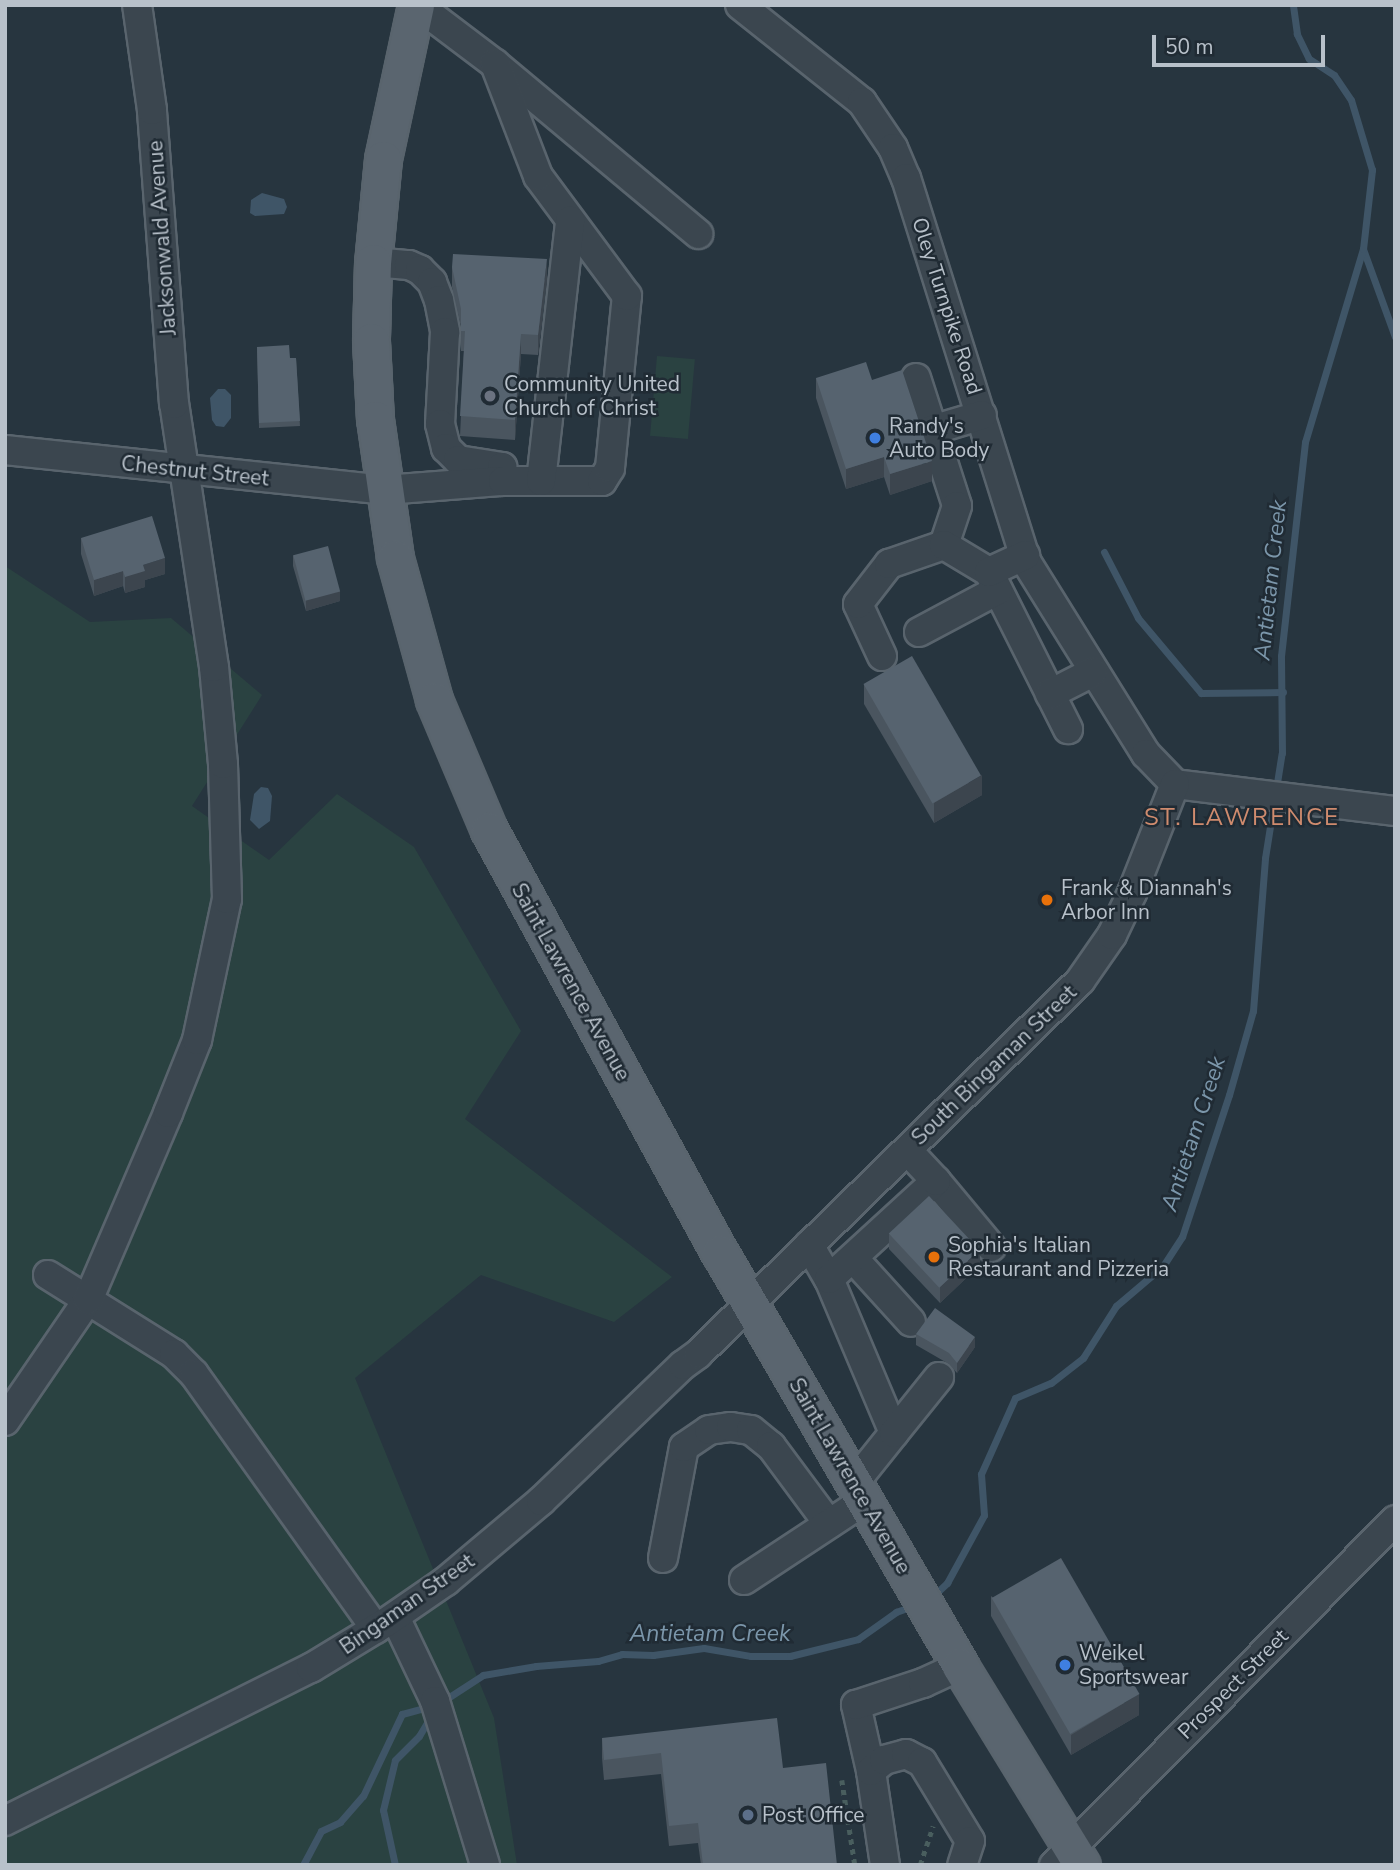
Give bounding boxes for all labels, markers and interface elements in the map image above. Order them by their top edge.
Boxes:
scale bar [1155,21,1328,65]
text: 50 m [1165,33,1214,61]
street label: Jacksonwald Avenue [143,140,181,336]
street label: Oley Turnpike Road [906,214,988,398]
place label: Community United Church of Christ [504,371,680,421]
marker: Community United Church of Christ [482,388,498,404]
place label: Randy's Auto Body [889,413,989,463]
marker: Randy's Auto Body [867,430,883,446]
street label: Chestnut Street [120,451,270,491]
water label: Antietam Creek [1249,499,1293,661]
district label: ST. LAWRENCE [1145,804,1339,832]
place label: Frank & Diannah's Arbor Inn [1061,875,1232,925]
street label: Saint Lawrence Avenue [506,879,636,1085]
marker: Frank & Diannah's Arbor Inn [1039,892,1055,908]
street label: South Bingaman Street [906,980,1082,1150]
water label: Antietam Creek [1156,1053,1232,1215]
place label: Sophia's Italian Restaurant and Pizzeria [948,1232,1169,1282]
marker: Sophia's Italian Restaurant and Pizzeria [926,1249,942,1265]
street label: Saint Lawrence Avenue [784,1374,916,1578]
street label: Bingaman Street [335,1548,479,1660]
water label: Antietam Creek [630,1620,790,1648]
street label: Prospect Street [1173,1624,1293,1744]
place label: Weikel Sportswear [1079,1640,1188,1690]
marker: Weikel Sportswear [1057,1657,1073,1673]
place label: Post Office [762,1802,864,1828]
marker: Post Office [740,1807,756,1823]

